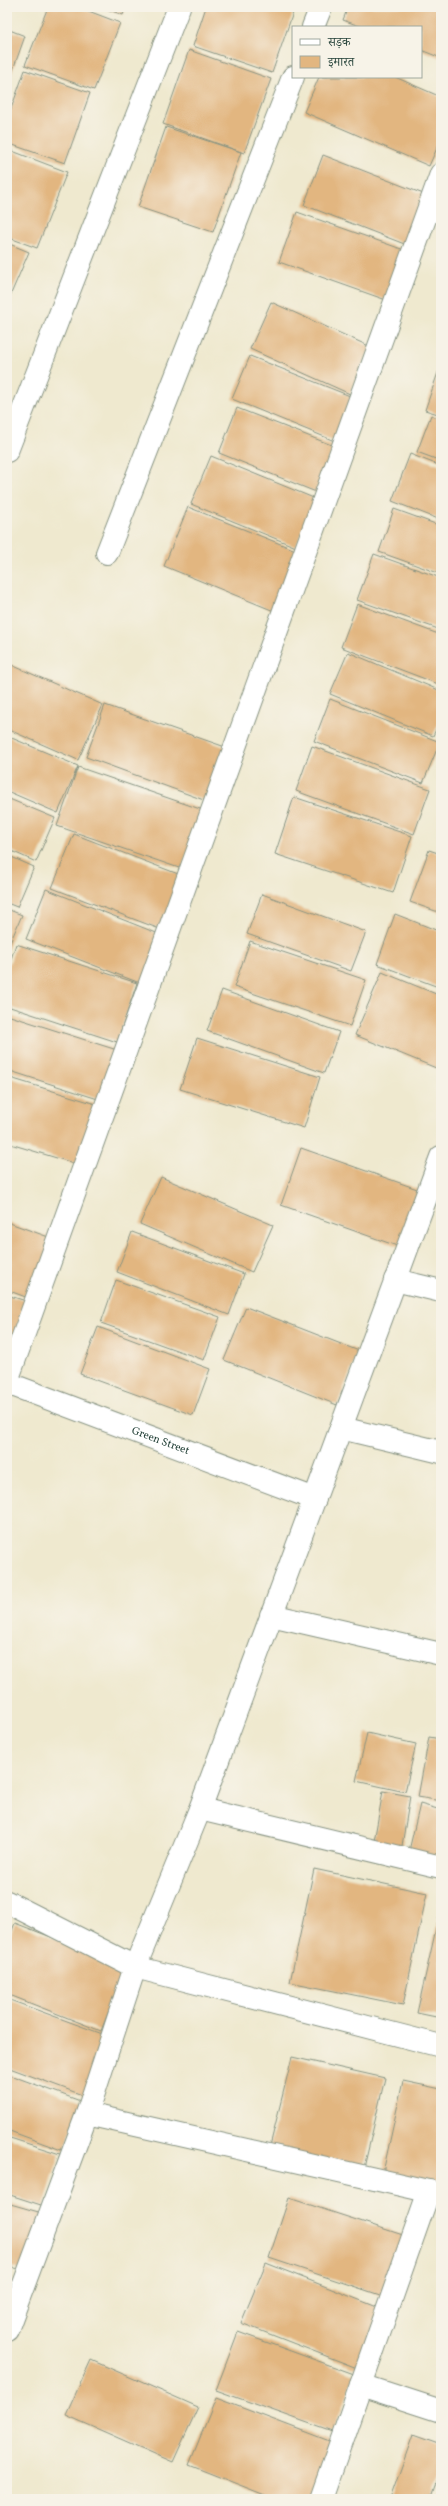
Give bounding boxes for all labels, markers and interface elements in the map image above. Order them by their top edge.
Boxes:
legend [292,26,422,78]
text: सड़क [327,35,352,51]
text: इमारत [327,55,355,71]
street label: Green Street [129,1423,192,1459]

